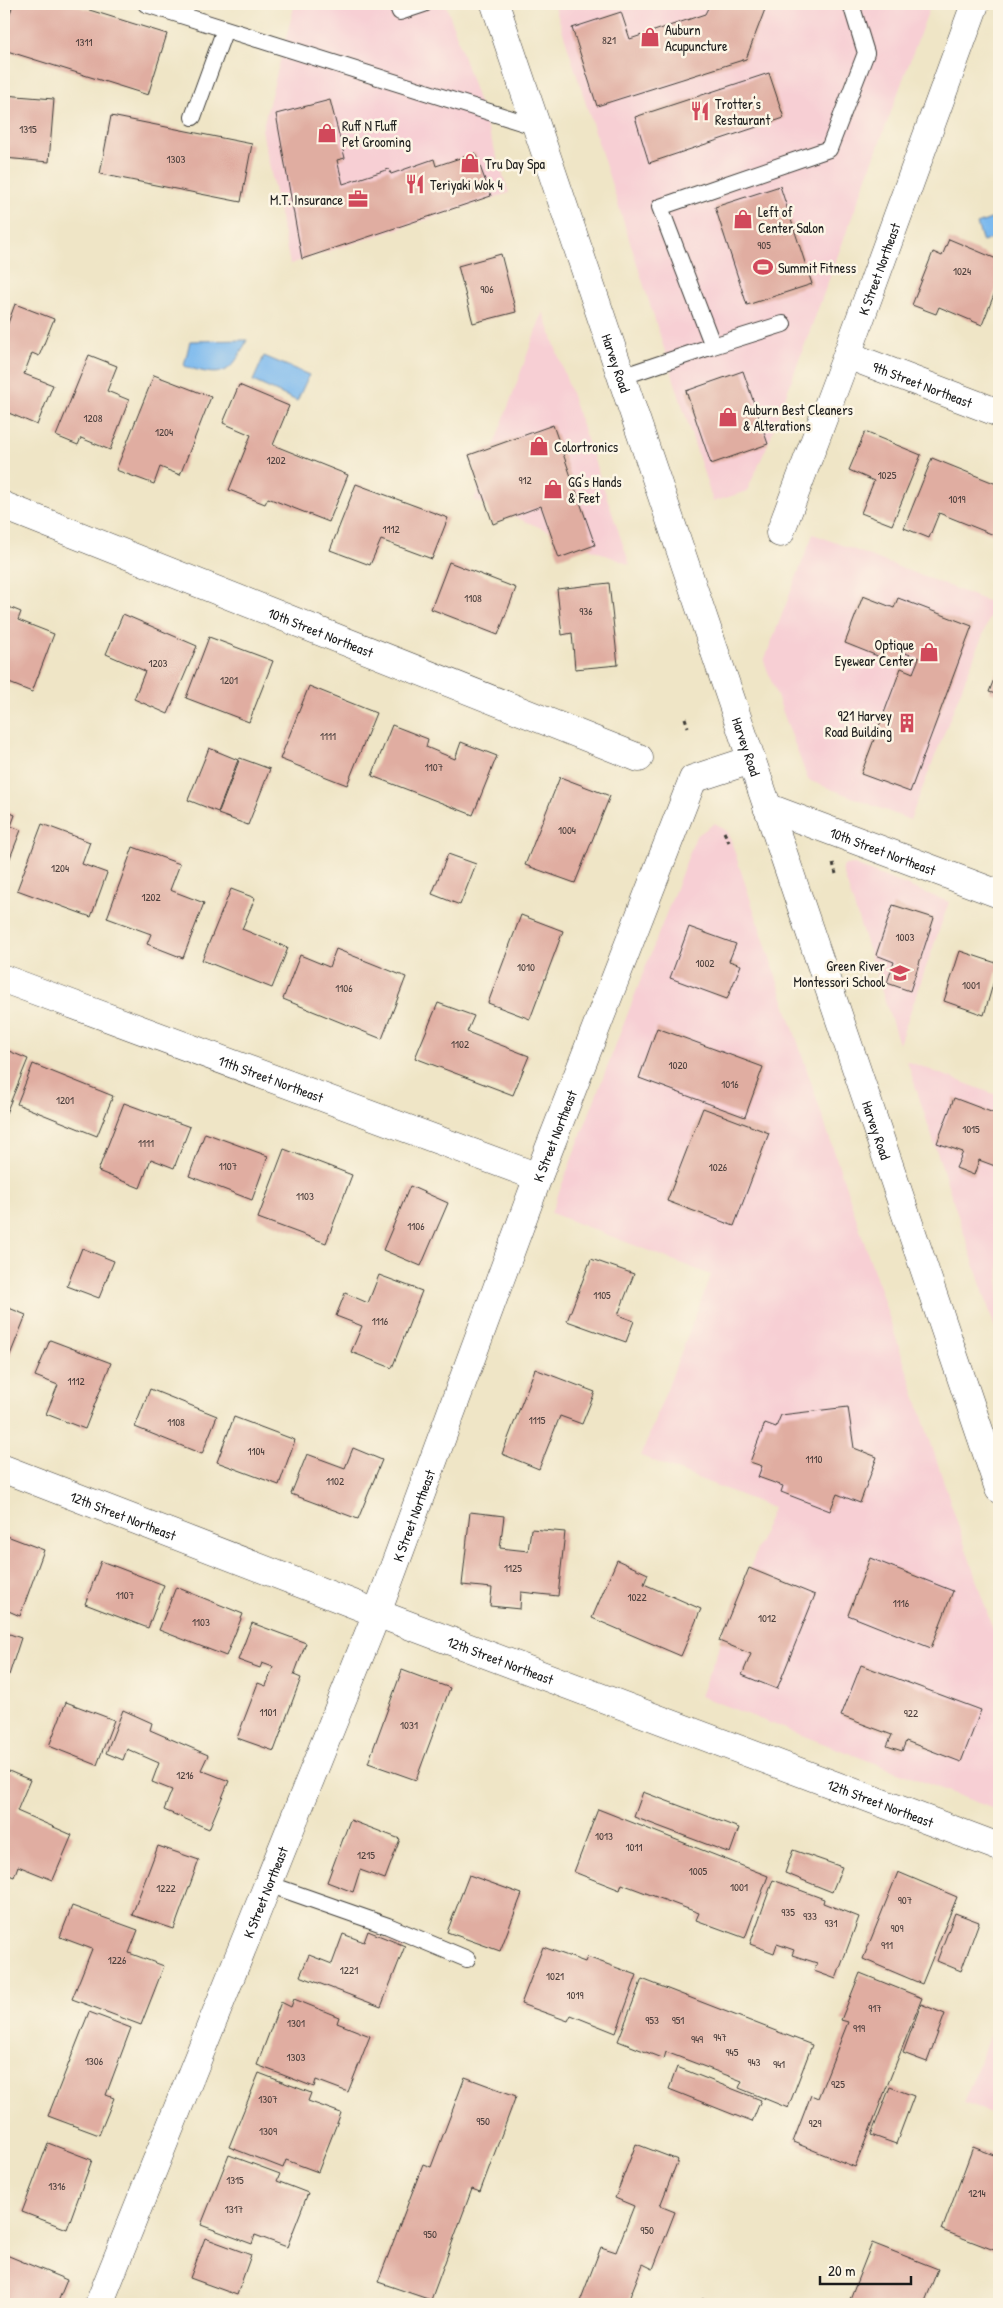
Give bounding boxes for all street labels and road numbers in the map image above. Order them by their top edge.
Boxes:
street label: K Street Northeast [853,220,904,318]
street label: Harvey Road [598,331,636,395]
street label: 9th Street Northeast [870,356,976,412]
street label: 10th Street Northeast [266,602,377,661]
street label: Harvey Road [728,715,766,779]
street label: 10th Street Northeast [827,822,939,879]
street label: 11th Street Northeast [216,1050,327,1106]
street label: K Street Northeast [528,1087,581,1184]
street label: Harvey Road [858,1098,896,1162]
street label: K Street Northeast [387,1466,439,1564]
street label: 12th Street Northeast [68,1486,179,1544]
street label: 12th Street Northeast [445,1631,557,1688]
street label: 12th Street Northeast [825,1774,937,1831]
street label: K Street Northeast [238,1843,292,1941]

